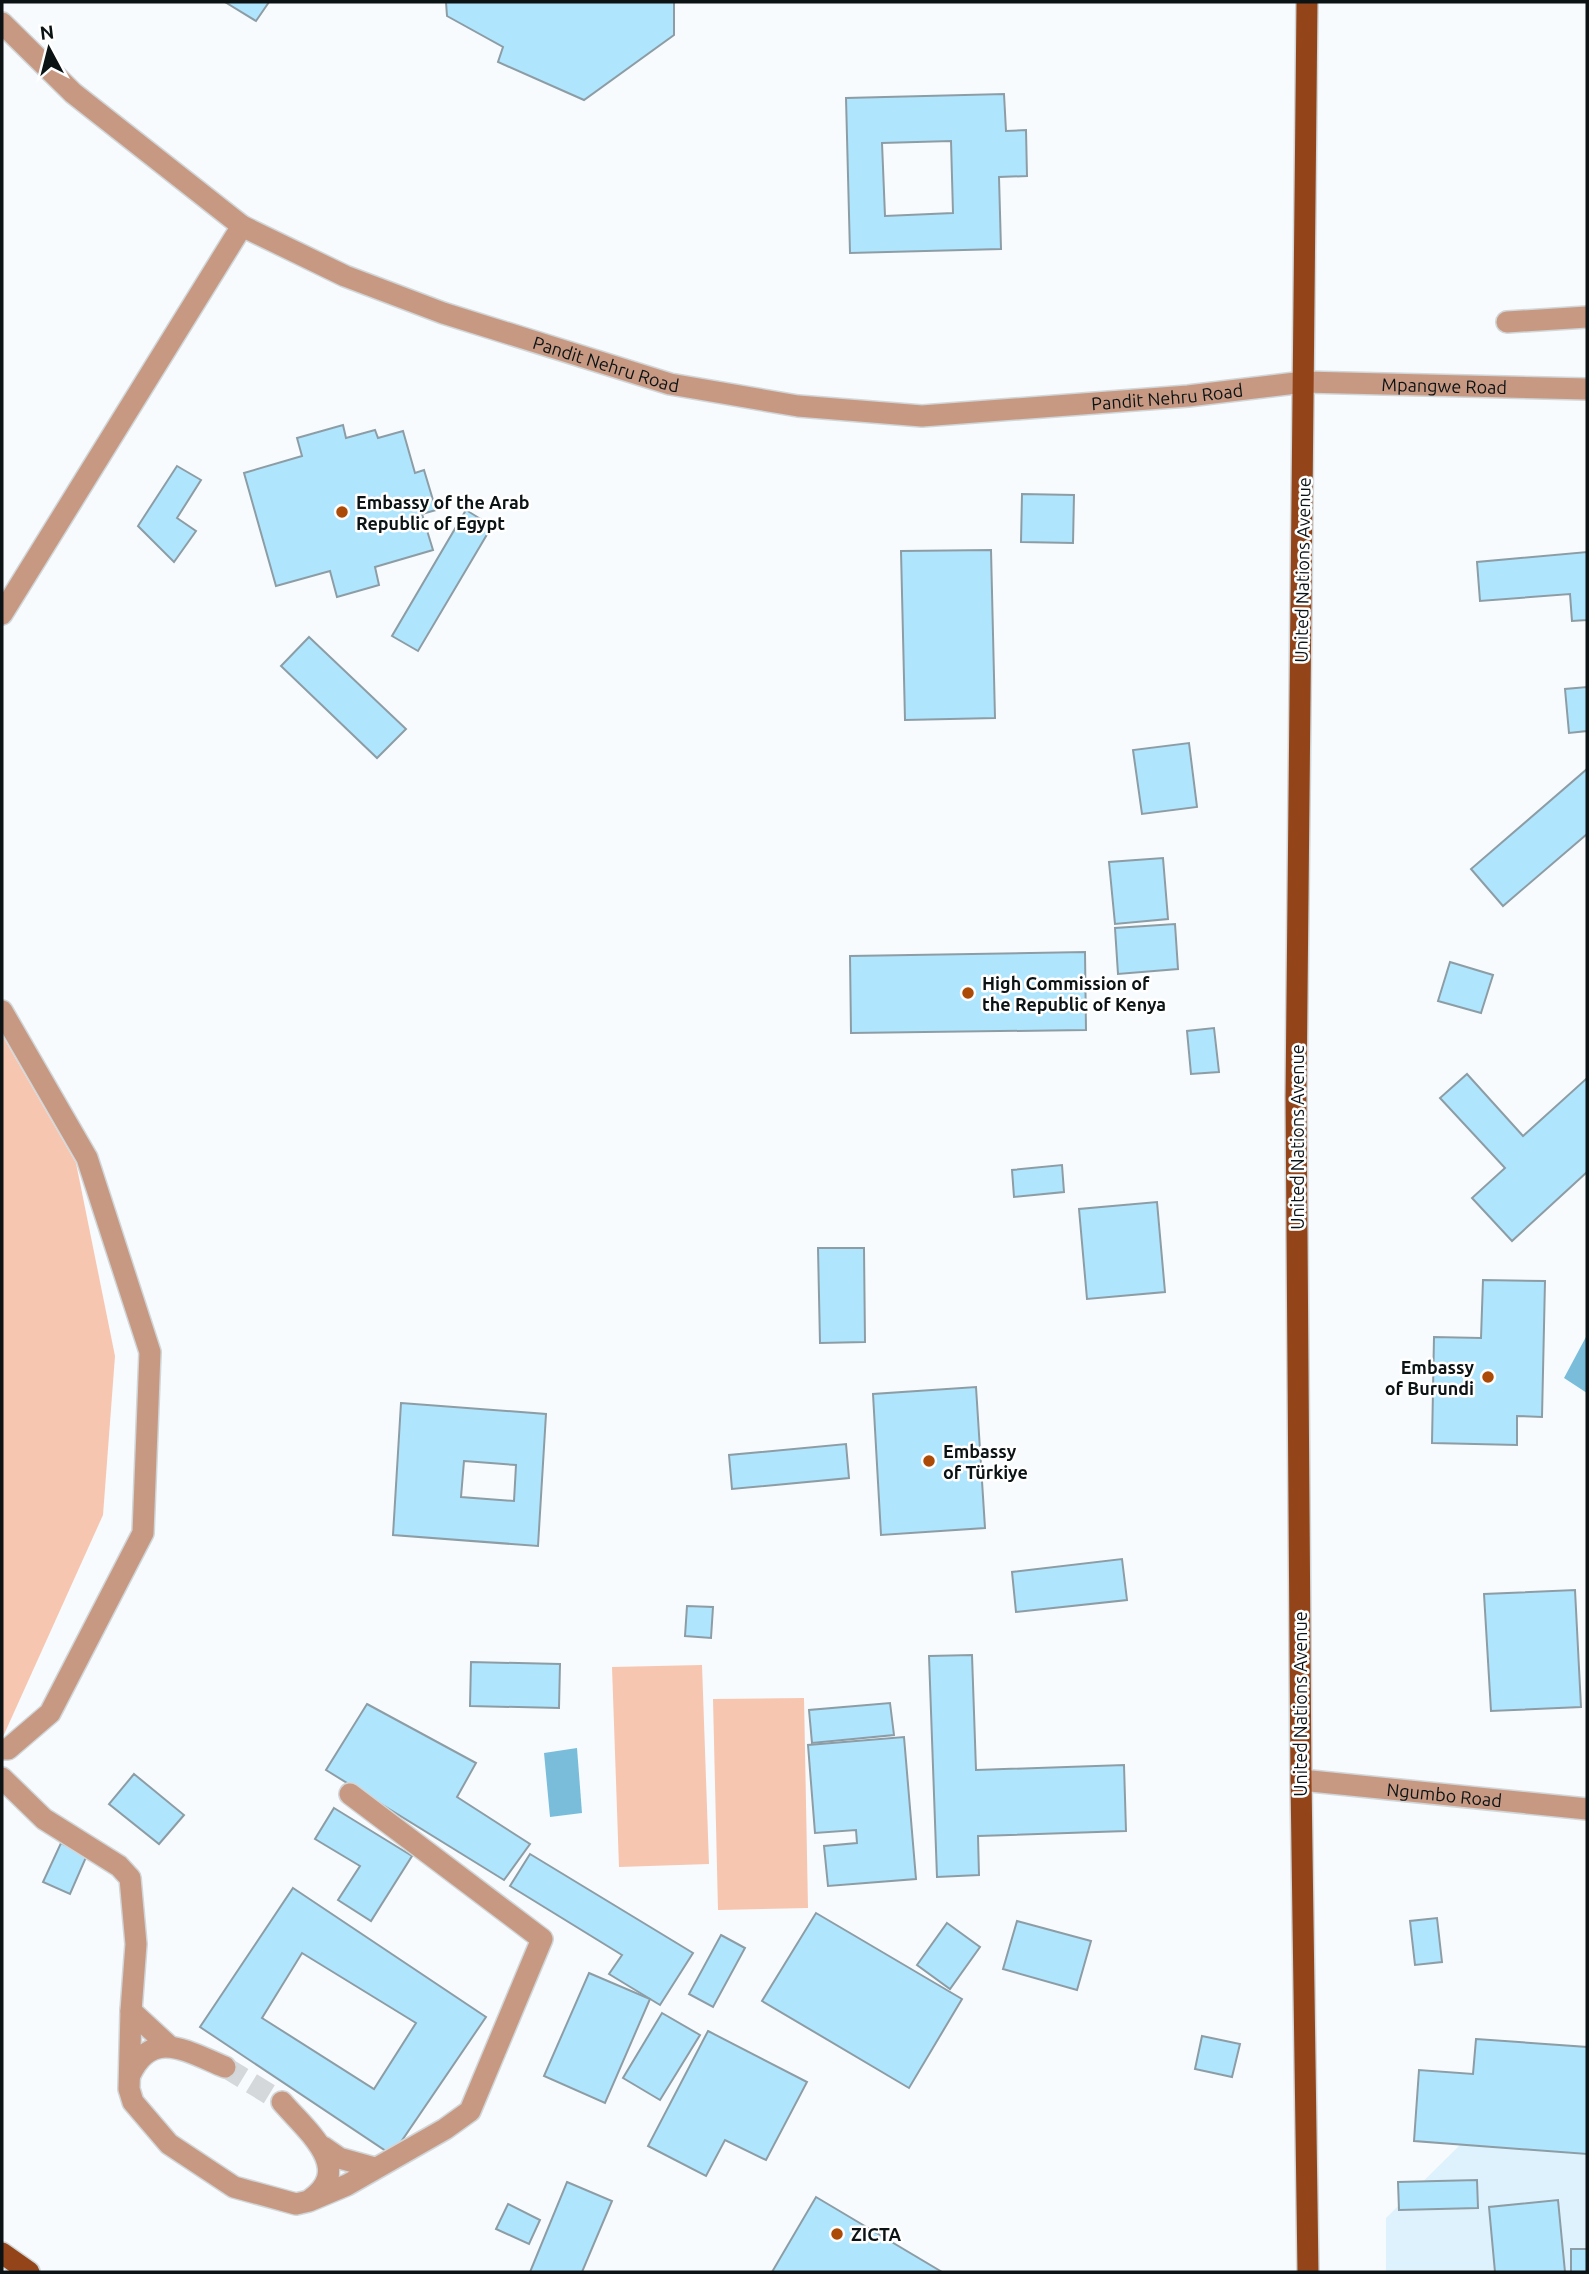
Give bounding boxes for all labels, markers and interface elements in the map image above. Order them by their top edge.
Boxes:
north arrow [14,14,84,84]
text: N [39,20,55,44]
street label: Pandit Nehru Road [531,332,681,395]
street label: Mpangwe Road [1381,374,1507,397]
street label: Pandit Nehru Road [1091,379,1244,413]
street label: United Nations Avenue [1290,477,1314,663]
place label: Embassy of the Arab Republic of Egypt [356,492,530,533]
marker: Embassy of the Arab Republic of Egypt [334,504,350,520]
place label: High Commission of the Republic of Kenya [982,973,1166,1014]
marker: High Commission of the Republic of Kenya [960,985,976,1001]
street label: United Nations Avenue [1287,1044,1307,1230]
place label: Embassy of Burundi [1385,1357,1474,1398]
marker: Embassy of Burundi [1480,1369,1496,1385]
place label: Embassy of Türkiye [943,1441,1028,1482]
marker: Embassy of Türkiye [921,1453,937,1469]
street label: United Nations Avenue [1290,1611,1310,1797]
street label: Ngumbo Road [1386,1779,1503,1810]
place label: ZICTA [851,2224,902,2244]
marker: ZICTA [829,2226,845,2242]

